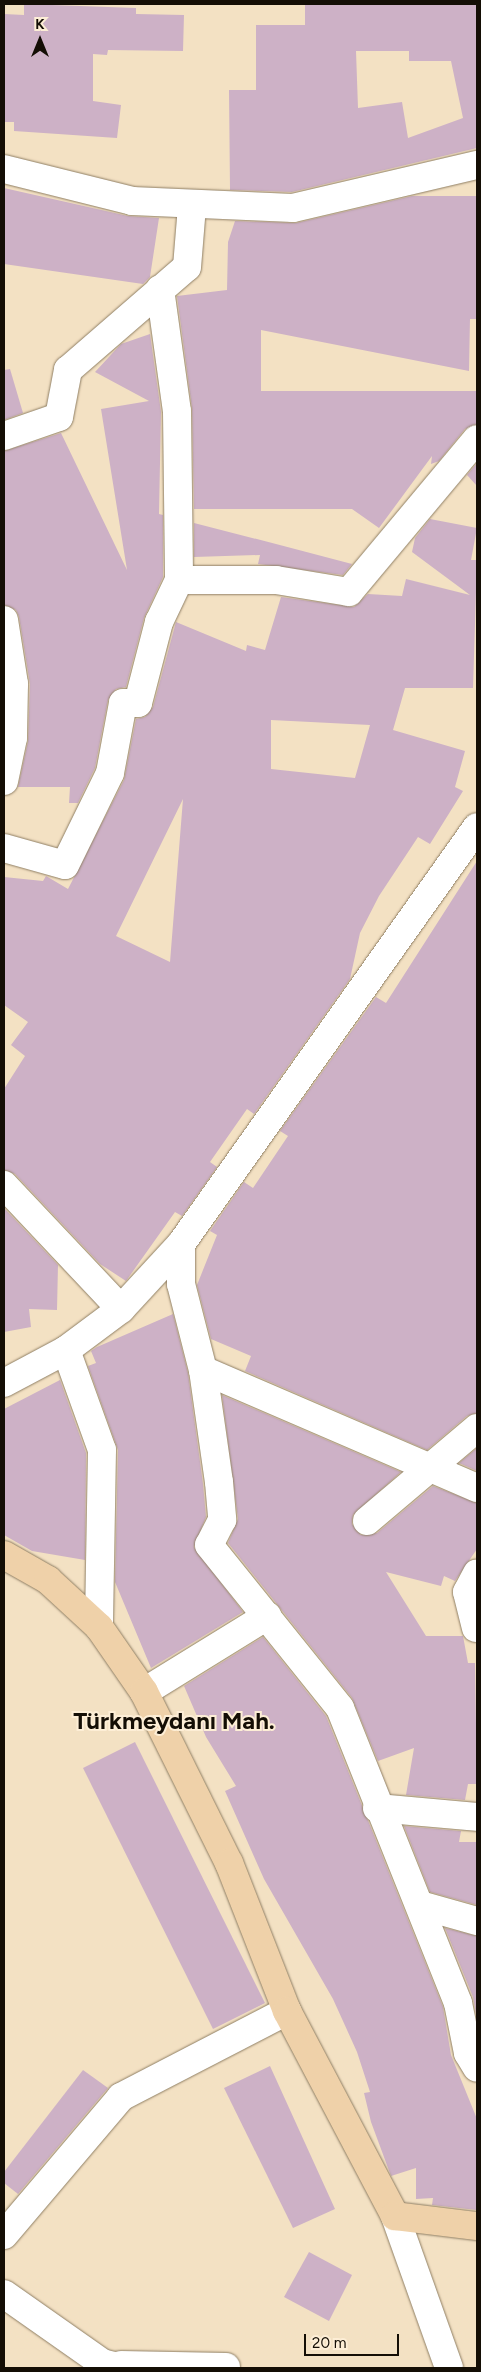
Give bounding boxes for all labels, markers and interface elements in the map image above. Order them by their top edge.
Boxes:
north arrow [15,15,65,65]
text: K [35,16,45,33]
district label: Türkmeydanı Mah. [73,1707,275,1735]
scale bar [306,2324,401,2356]
text: 20 m [312,2334,346,2352]

